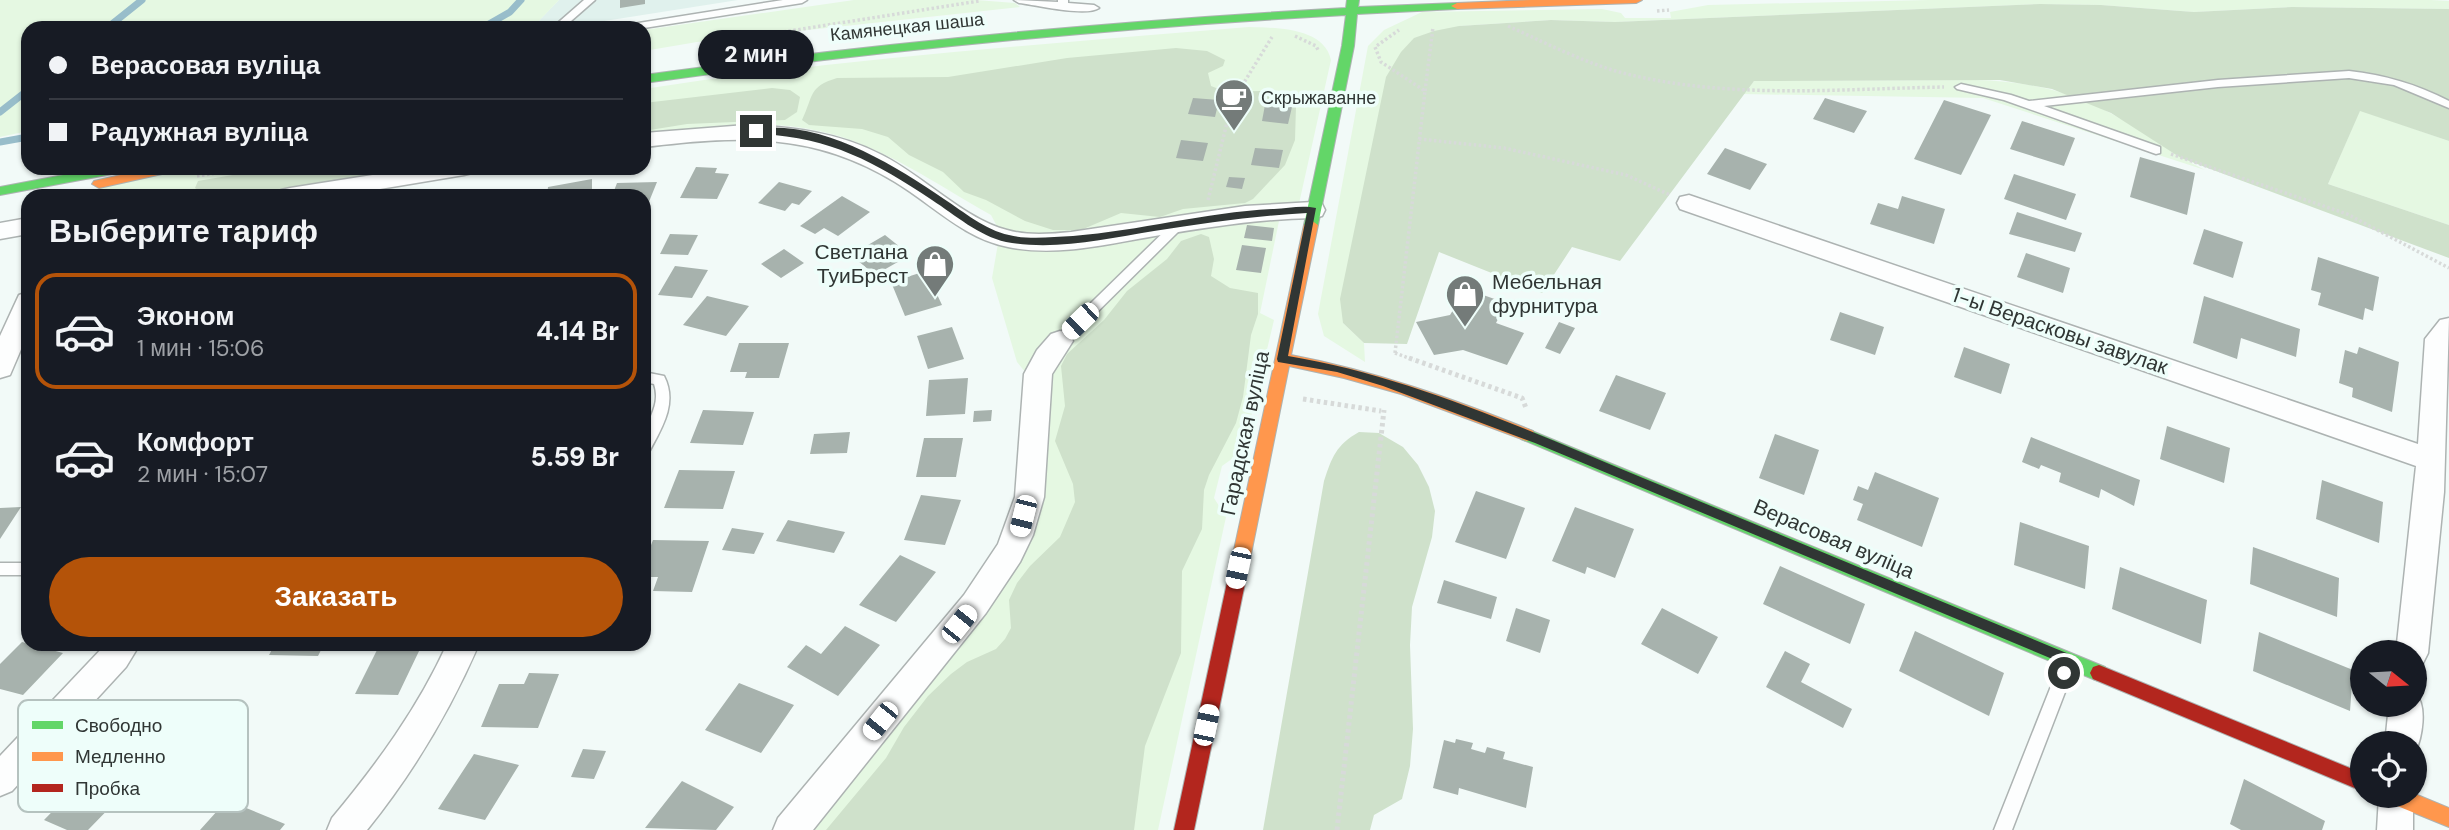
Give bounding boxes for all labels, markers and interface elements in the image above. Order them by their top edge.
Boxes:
street label: Камянецкая шаша [829,7,986,47]
callout: 2 мин [698,30,814,78]
text: 2 мин [724,39,788,69]
text: Верасовая вуліца [91,48,320,82]
cafe icon: Скрыжаванне [1213,77,1255,132]
place label: Скрыжаванне [1261,86,1376,110]
text: Радужная вуліца [91,115,308,149]
route end [740,115,772,147]
text: Выберите тариф [49,210,318,252]
place label: Светлана ТуиБрест [815,238,908,290]
shop icon: Светлана ТуиБрест [914,243,956,298]
place label: Мебельная фурнитура [1492,268,1602,320]
shop icon: Мебельная фурнитура [1444,273,1486,328]
street label: 1-ы Верасковы завулак [1948,281,2172,381]
text: Эконом [137,299,235,333]
car [1058,299,1103,343]
icon: car [53,300,116,363]
text: 4.14 Br [536,314,619,348]
text: 1 мин · 15:06 [137,333,264,363]
street label: Гарадская вуліца [1214,348,1276,518]
text: Комфорт [137,425,254,459]
icon: car [53,426,116,489]
text: 5.59 Br [531,440,619,474]
text: 2 мин · 15:07 [137,459,268,489]
street label: Верасовая вуліца [1749,492,1919,586]
car [1008,493,1039,539]
car [1224,545,1253,591]
button: Заказать [49,557,623,637]
car [938,601,981,647]
north arrow [2350,640,2427,718]
map controls [2350,640,2427,808]
route start [2048,657,2080,689]
car [859,698,902,744]
legend [18,700,248,812]
car [1192,702,1221,748]
text: Свободно [75,713,162,738]
button: locate [2350,731,2427,808]
text: Медленно [75,744,165,769]
text: Пробка [75,776,140,801]

